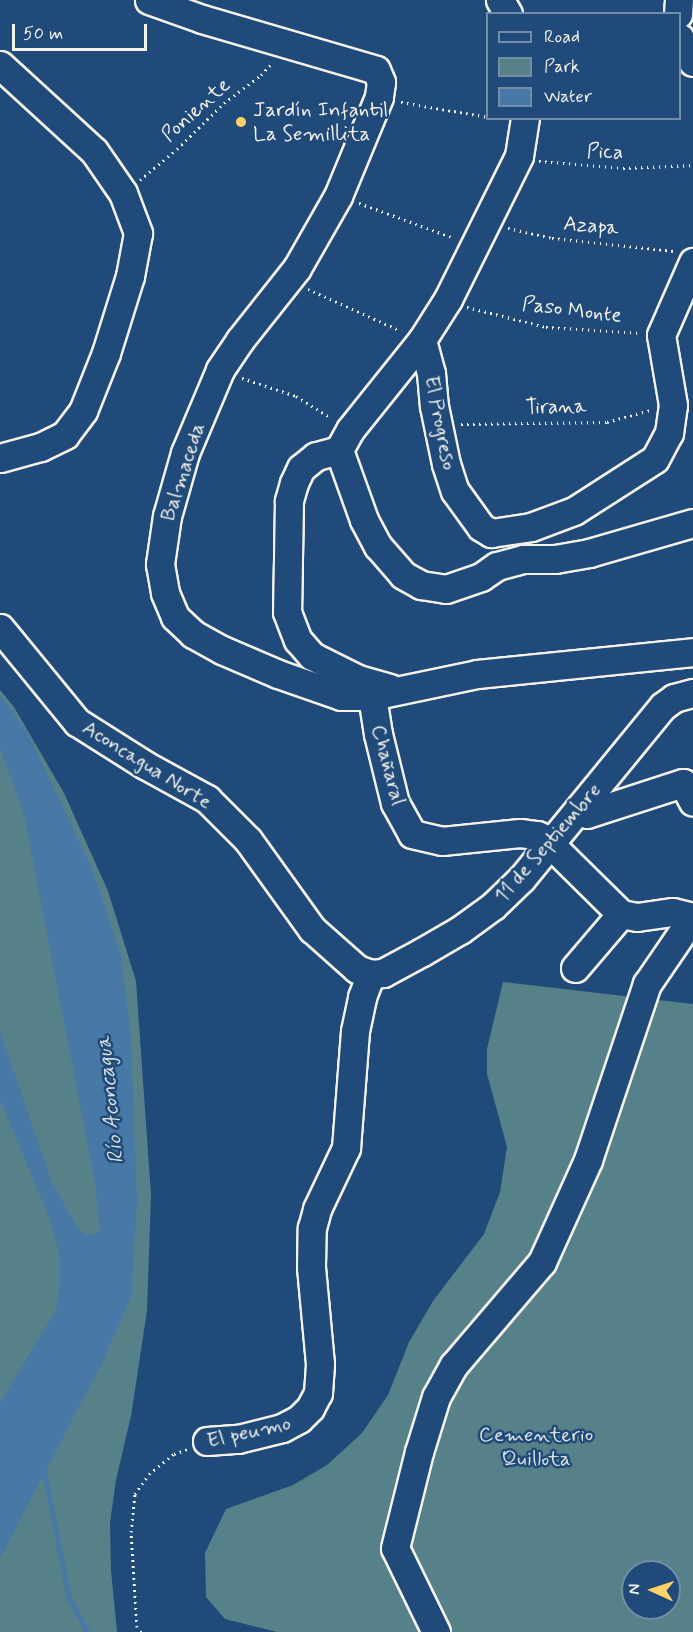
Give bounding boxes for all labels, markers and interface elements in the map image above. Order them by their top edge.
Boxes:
scale bar [15,12,150,50]
legend [486,12,681,120]
text: 50 m [23,22,63,46]
text: Road [544,25,580,49]
text: Park [544,55,580,79]
street label: Poniente [156,73,236,147]
text: Water [544,85,592,109]
place label: Jardín Infantil La Semillita [253,97,393,147]
marker: Jardín Infantil La Semillita [234,115,248,129]
street label: Pica [586,139,624,165]
street label: Azapa [562,211,620,241]
street label: Paso Monte [519,291,625,329]
street label: El Progreso [418,373,462,473]
street label: Tirana [525,394,587,420]
street label: Balmaceda [155,420,211,524]
street label: Aconcagua Norte [78,715,216,815]
street label: Chañaral [365,722,411,808]
street label: 11 de Septiembre [488,777,608,909]
water label: Río Aconcagua [91,1034,131,1166]
street label: El peumo [208,1411,290,1453]
park label: Cementerio Quillota [479,1422,593,1472]
north arrow [621,1560,681,1620]
text: N [624,1583,645,1595]

